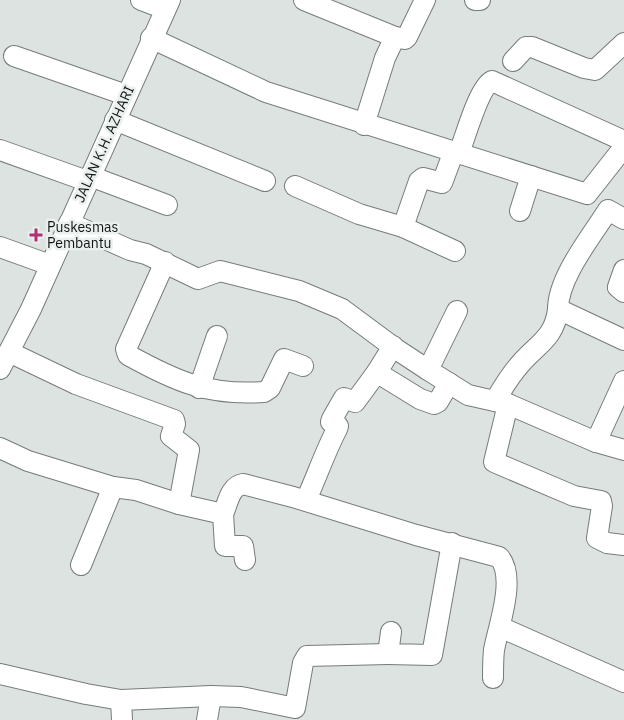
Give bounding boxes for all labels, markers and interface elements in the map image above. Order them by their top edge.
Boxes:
street label: JALAN K.H. AZHARI [70,83,138,205]
place label: Puskesmas Pembantu [47,218,119,252]
marker: Puskesmas Pembantu [29,228,43,242]

